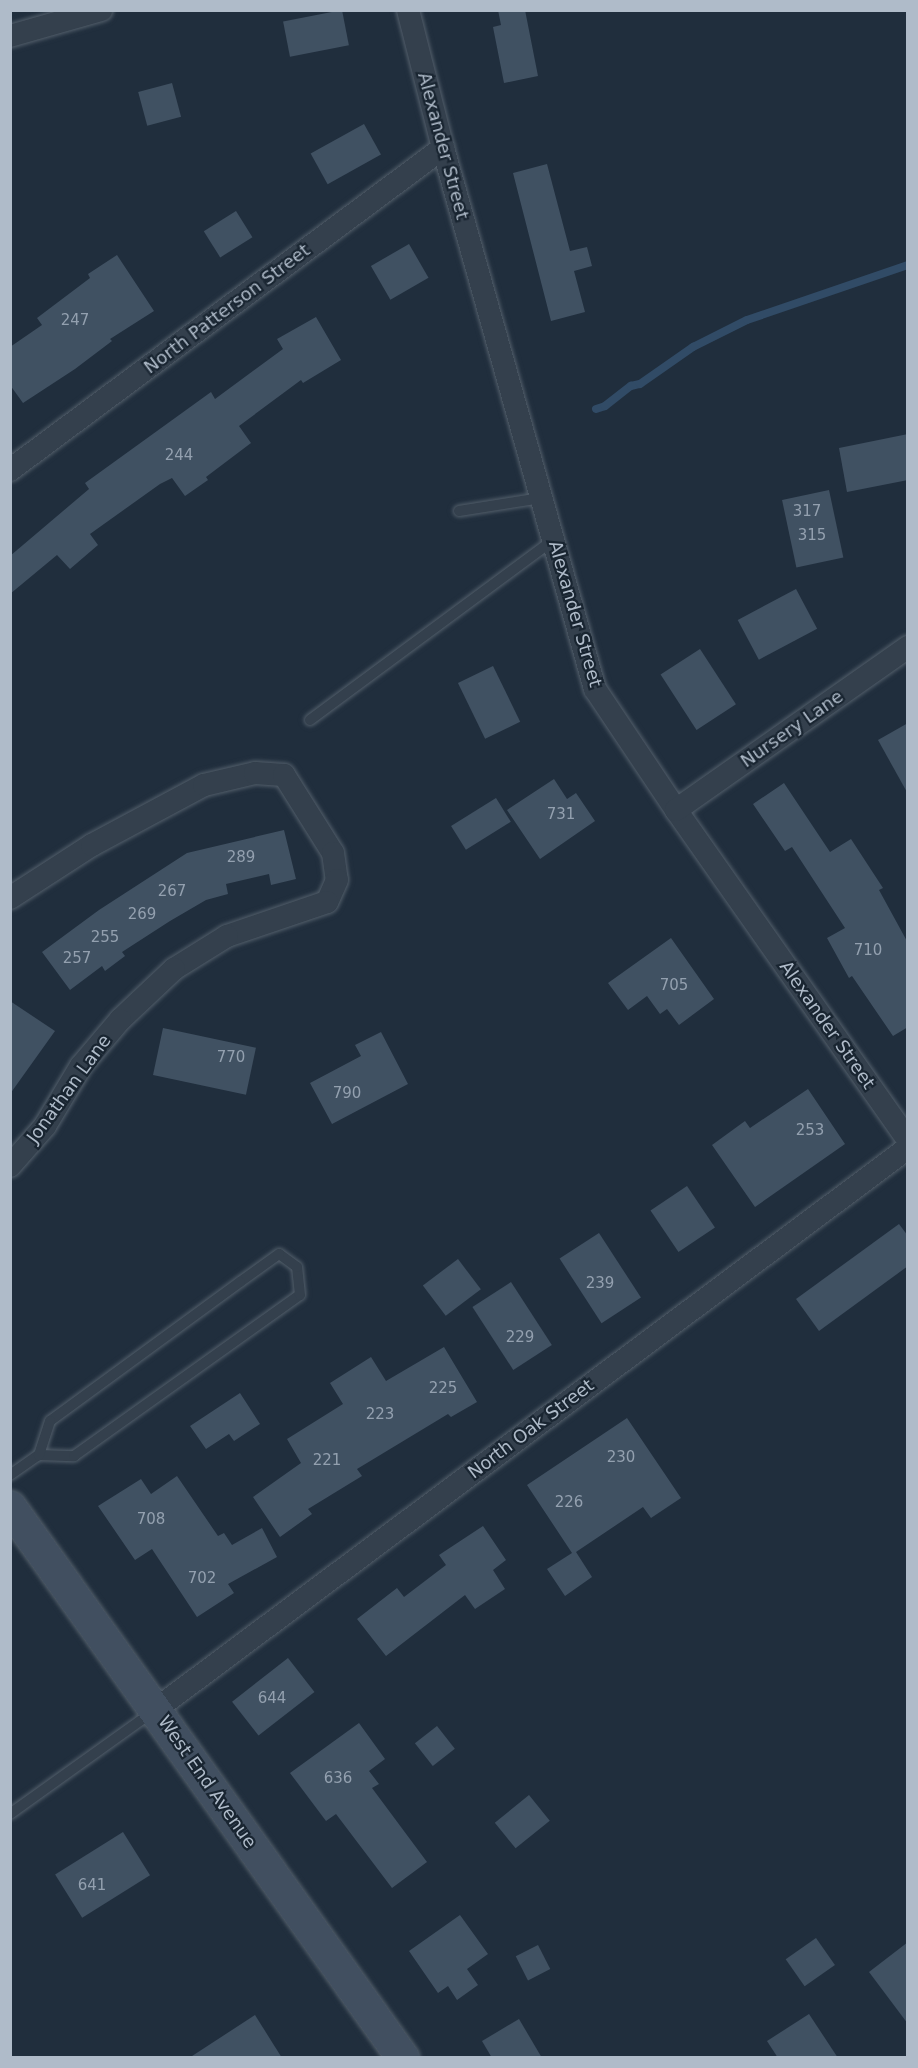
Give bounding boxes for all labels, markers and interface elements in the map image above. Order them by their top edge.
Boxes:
street label: Alexander Street [413,70,473,222]
street label: North Patterson Street [140,240,314,378]
house number: 247 [61,312,89,330]
house number: 244 [165,447,193,465]
house number: 317 [793,503,821,521]
house number: 315 [798,527,826,545]
street label: Alexander Street [544,538,606,690]
street label: Nursery Lane [737,686,847,772]
house number: 731 [547,806,575,824]
house number: 289 [227,849,255,867]
house number: 267 [158,883,186,901]
house number: 269 [128,906,156,924]
house number: 255 [91,929,119,947]
house number: 710 [854,942,882,960]
house number: 257 [63,950,91,968]
street label: Alexander Street [775,957,879,1093]
house number: 705 [660,977,688,995]
street label: Jonathan Lane [22,1030,116,1148]
house number: 770 [217,1049,245,1067]
house number: 790 [333,1085,361,1103]
house number: 253 [796,1122,824,1140]
house number: 239 [586,1275,614,1293]
house number: 229 [506,1329,534,1347]
street label: North Oak Street [464,1375,598,1483]
house number: 225 [429,1380,457,1398]
house number: 223 [366,1406,394,1424]
house number: 230 [607,1449,635,1467]
house number: 221 [313,1452,341,1470]
house number: 226 [555,1494,583,1512]
house number: 708 [137,1511,165,1529]
house number: 702 [188,1570,216,1588]
house number: 644 [258,1690,286,1708]
street label: West End Avenue [153,1712,261,1852]
house number: 636 [324,1770,352,1788]
house number: 641 [78,1877,106,1895]

